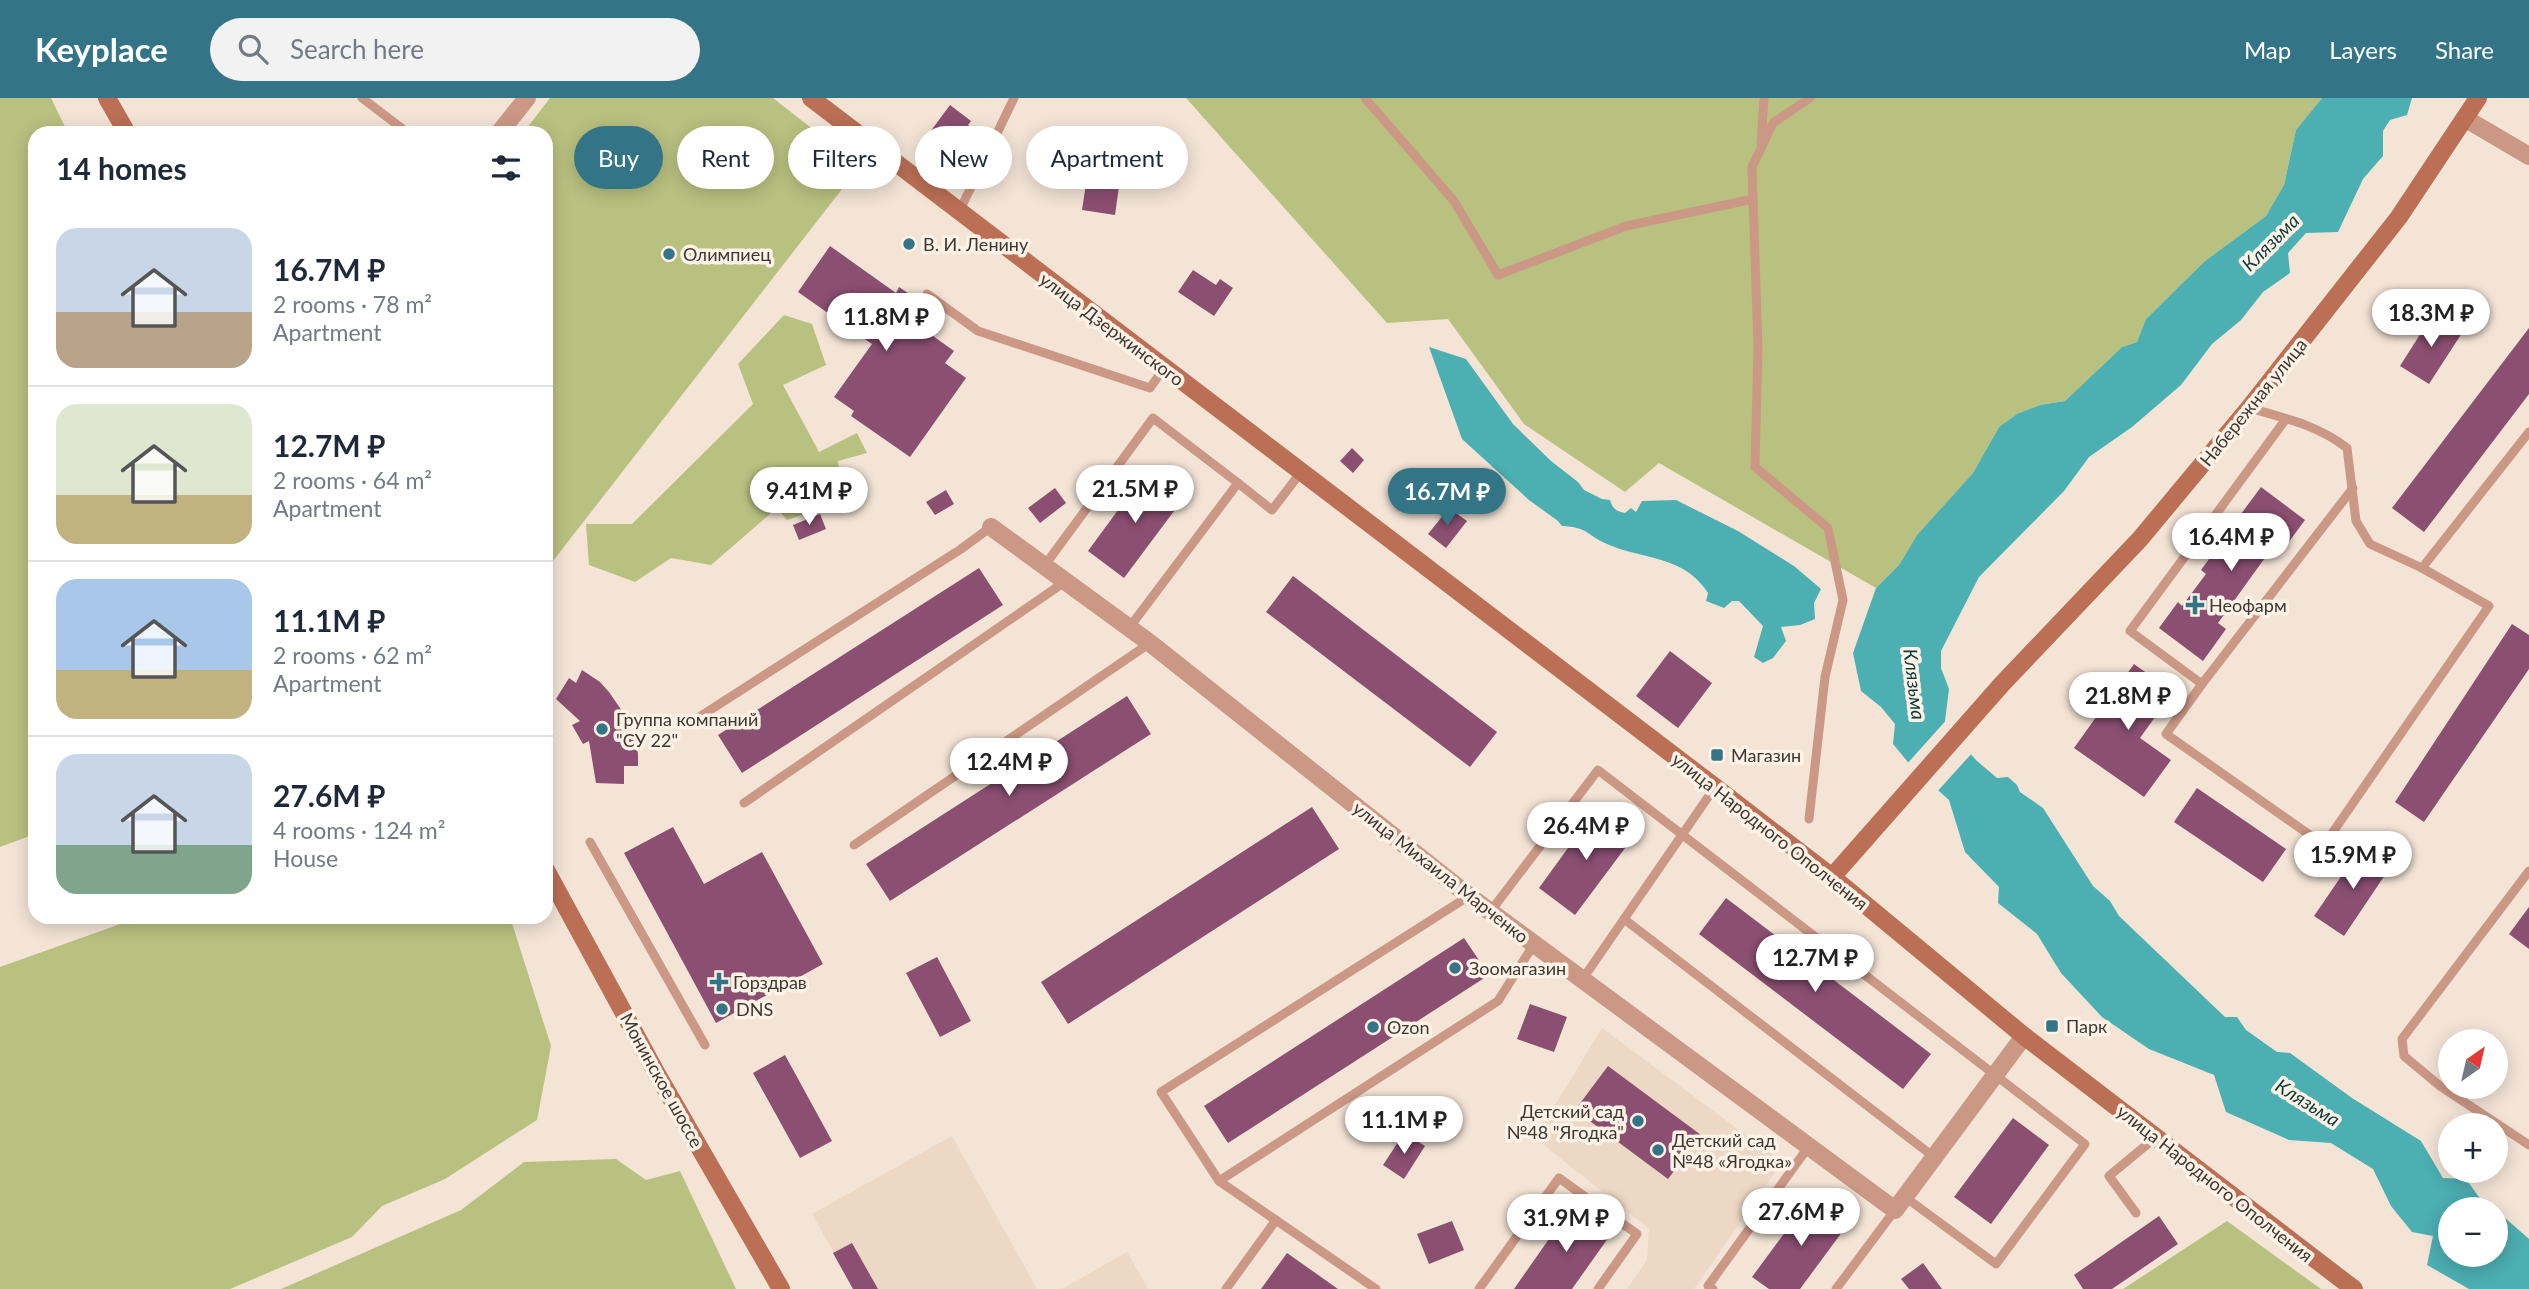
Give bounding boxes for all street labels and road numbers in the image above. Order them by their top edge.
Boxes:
street label: улица Дзержинского [1036,268,1188,390]
street label: Набережная улица [2195,334,2311,470]
street label: улица Народного Ополчения [1668,748,1872,914]
street label: улица Михаила Марченко [1349,797,1533,947]
street label: Монинское шоссе [616,1009,708,1151]
street label: улица Народного Ополчения [2113,1100,2317,1266]

